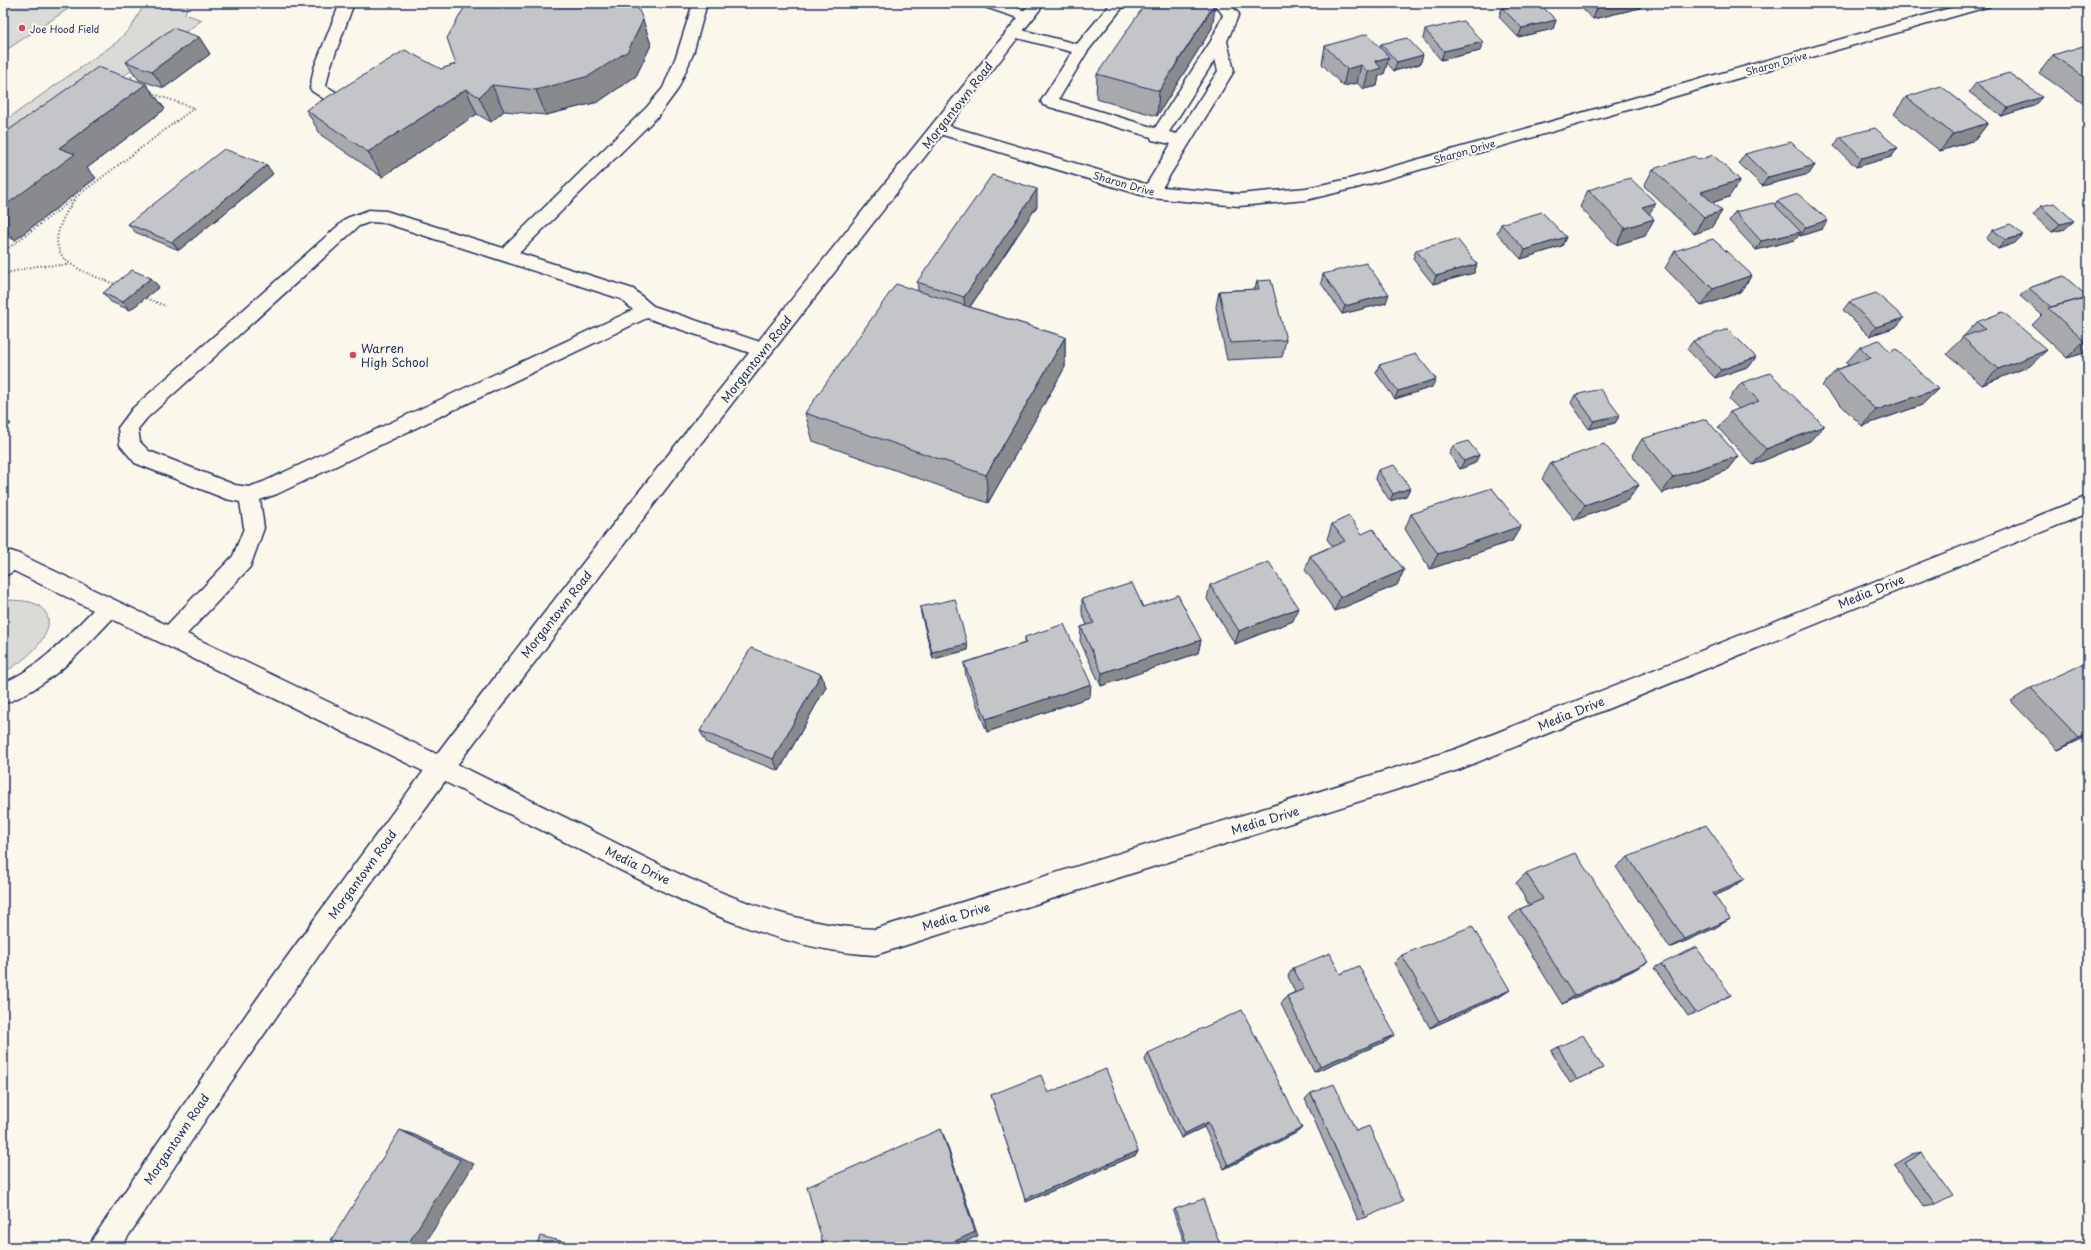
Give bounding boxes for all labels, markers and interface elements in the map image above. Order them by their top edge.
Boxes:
place label: Joe Hood Field [30,21,100,36]
marker: Joe Hood Field [17,23,27,33]
street label: Sharon Drive [1743,47,1809,79]
street label: Morgantown Road [917,58,997,152]
street label: Sharon Drive [1431,135,1497,167]
street label: Sharon Drive [1091,167,1157,199]
street label: Morgantown Road [716,312,796,406]
place label: Warren High School [361,339,429,371]
marker: Warren High School [348,350,358,360]
street label: Morgantown Road [516,567,596,661]
street label: Media Drive [1835,569,1907,613]
street label: Media Drive [1535,691,1607,735]
street label: Media Drive [1229,801,1302,839]
street label: Morgantown Road [324,826,400,922]
street label: Media Drive [602,842,674,889]
street label: Media Drive [920,897,993,935]
street label: Morgantown Road [139,1090,213,1188]

